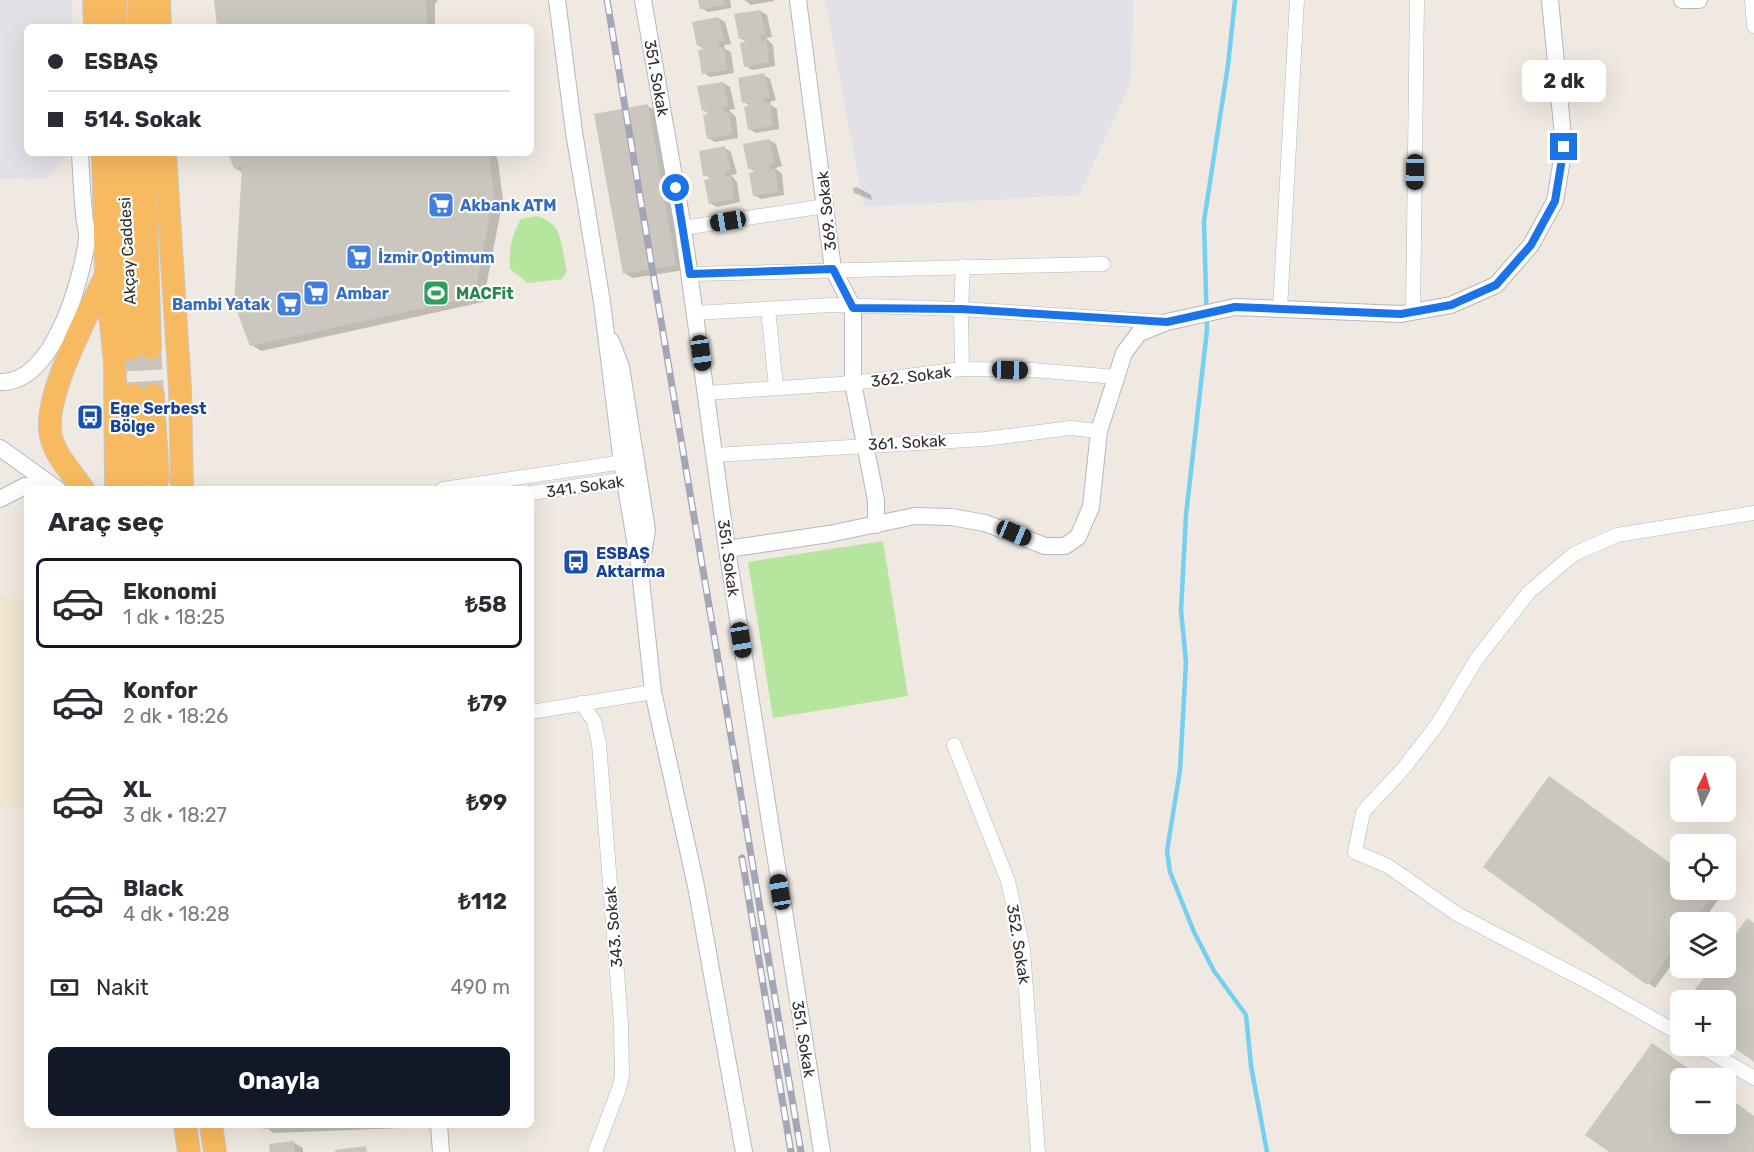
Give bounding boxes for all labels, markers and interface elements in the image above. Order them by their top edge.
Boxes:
street label: 351. Sokak [640,38,673,119]
text: ESBAŞ [84,48,158,75]
callout: 2 dk [1522,60,1606,102]
text: 2 dk [1543,69,1585,93]
text: 514. Sokak [84,106,201,133]
route end [1550,133,1577,160]
car [1406,154,1424,190]
street label: 369. Sokak [813,169,840,252]
route start [662,174,689,201]
supermarket icon: Akbank ATM [426,190,456,220]
place label: Akbank ATM [460,196,557,215]
street label: Akçay Caddesi [115,197,140,305]
car [709,209,747,233]
supermarket icon: İzmir Optimum [344,242,374,272]
place label: İzmir Optimum [378,248,495,267]
supermarket icon: Ambar [301,278,331,308]
sports icon: MACFit [421,278,451,308]
place label: Ambar [336,284,390,303]
place label: MACFit [456,284,514,303]
supermarket icon: Bambi Yatak [274,289,304,319]
place label: Bambi Yatak [172,295,271,314]
car [690,334,712,372]
car [992,361,1028,379]
street label: 362. Sokak [870,362,953,391]
place label: Ege Serbest Bölge [110,399,207,436]
bus stop icon: Ege Serbest Bölge [75,402,105,432]
street label: 361. Sokak [868,431,947,454]
street label: 341. Sokak [545,472,626,501]
text: Araç seç [48,506,164,538]
street label: 351. Sokak [714,518,743,599]
car [994,518,1034,548]
place label: ESBAŞ Aktarma [596,544,665,581]
bus stop icon: ESBAŞ Aktarma [561,547,591,577]
icon: car [51,576,105,630]
text: Ekonomi [123,578,217,605]
text: ₺58 [465,591,507,618]
text: 1 dk · 18:25 [123,605,225,629]
car [729,621,753,659]
icon: car [51,675,105,729]
text: Konfor [123,677,197,704]
text: ₺79 [468,690,507,717]
text: 2 dk · 18:26 [123,704,228,728]
north arrow [1670,756,1736,822]
map controls [1670,756,1736,1134]
icon: car [51,774,105,828]
text: XL [123,776,151,803]
text: ₺99 [466,789,507,816]
text: 3 dk · 18:27 [123,803,227,827]
button: locate [1670,834,1736,900]
icon: car [51,873,105,927]
car [768,873,792,911]
text: Black [123,875,184,902]
street label: 343. Sokak [600,885,627,968]
text: ₺112 [458,888,507,915]
text: 4 dk · 18:28 [123,902,230,926]
street label: 352. Sokak [1003,903,1034,986]
button: layers [1670,912,1736,978]
icon: cash [48,971,81,1004]
text: Nakit [96,974,149,1001]
text: 490 m [451,975,510,999]
button: + [1670,990,1736,1056]
street label: 351. Sokak [788,999,819,1080]
button: Onayla [48,1047,510,1116]
button: − [1670,1068,1736,1134]

